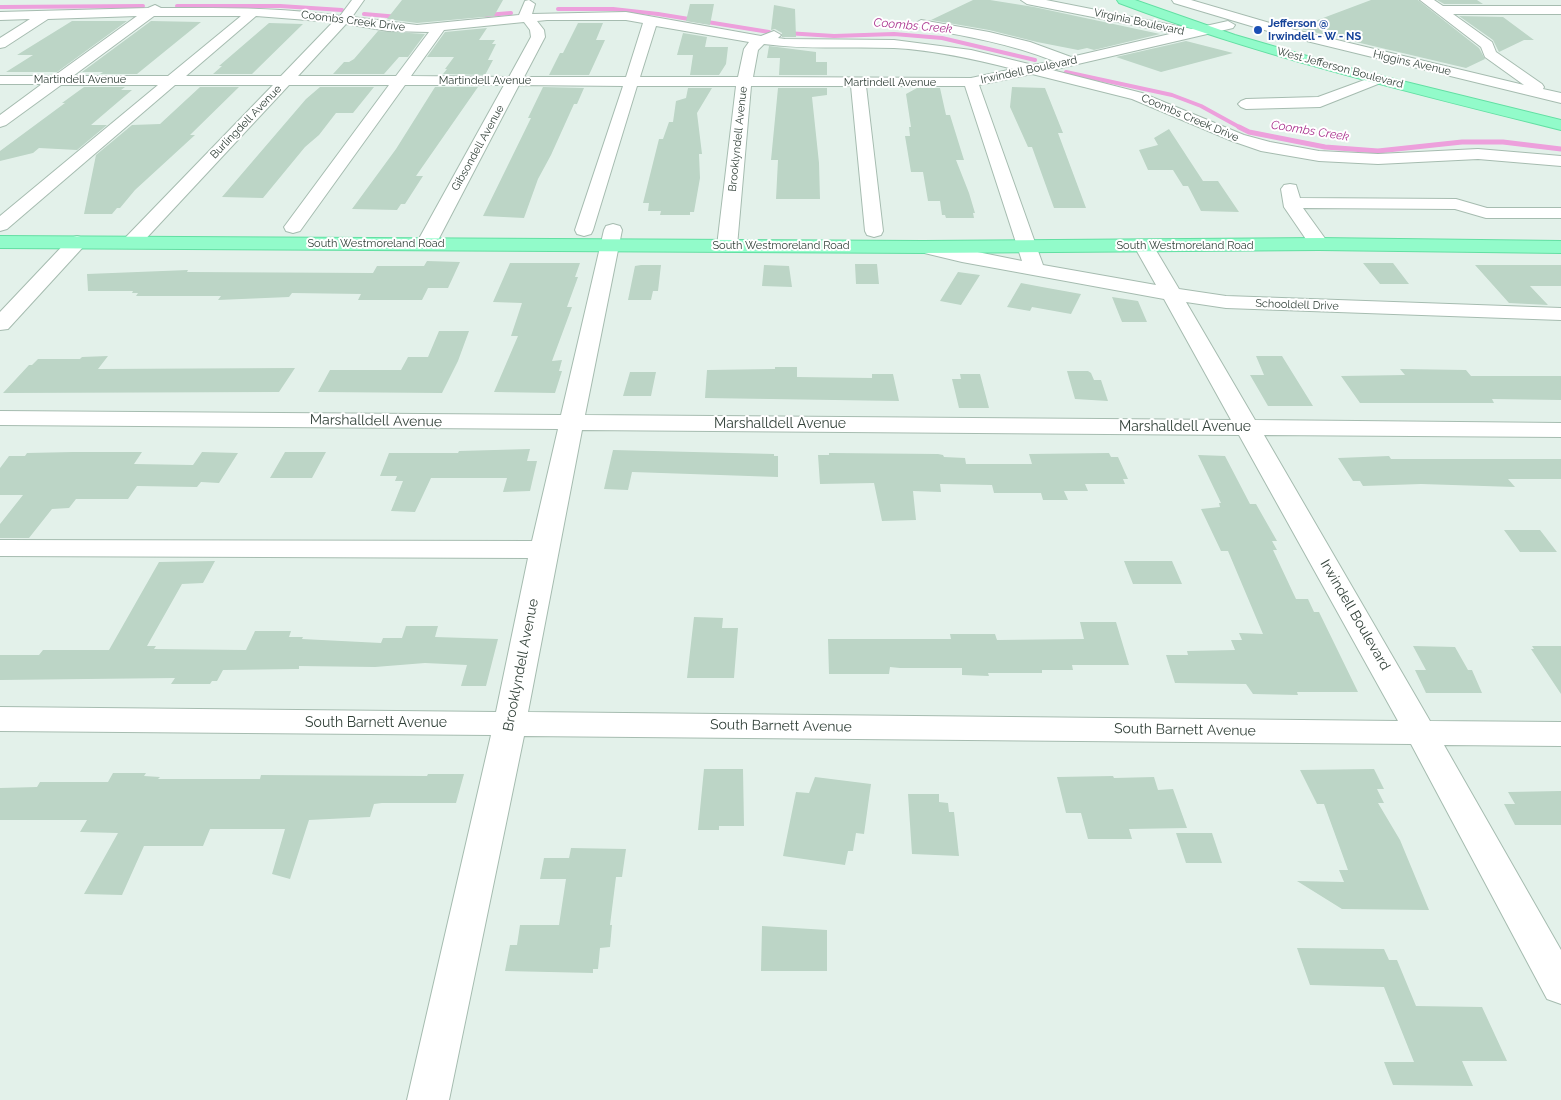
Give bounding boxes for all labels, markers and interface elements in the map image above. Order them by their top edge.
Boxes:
street label: Virginia Boulevard [1092,6,1186,38]
street label: Coombs Creek Drive [300,8,406,34]
water label: Coombs Creek [873,15,953,37]
place label: Jefferson @ Irwindell - W - NS [1268,17,1361,43]
marker: Jefferson @ Irwindell - W - NS [1252,24,1264,36]
street label: West Jefferson Boulevard [1275,45,1405,91]
street label: Higgins Avenue [1372,48,1452,78]
street label: Irwindell Boulevard [980,53,1078,87]
street label: Martindell Avenue [34,73,126,87]
street label: Martindell Avenue [439,74,531,88]
street label: Martindell Avenue [844,76,936,90]
street label: Burlingdell Avenue [208,83,284,161]
street label: Brooklyndell Avenue [726,86,750,192]
street label: Coombs Creek Drive [1139,91,1241,145]
street label: Gibsondell Avenue [449,103,507,193]
water label: Coombs Creek [1270,118,1350,144]
street label: South Westmoreland Road [307,237,445,251]
street label: South Westmoreland Road [712,239,850,253]
street label: South Westmoreland Road [1116,239,1254,253]
street label: Schooldell Drive [1255,297,1339,313]
street label: Marshalldell Avenue [310,411,442,431]
street label: Marshalldell Avenue [714,416,846,432]
street label: Marshalldell Avenue [1119,419,1251,435]
street label: Irwindell Boulevard [1316,557,1394,673]
street label: Brooklyndell Avenue [500,597,542,733]
street label: South Barnett Avenue [305,715,447,731]
street label: South Barnett Avenue [710,716,852,736]
street label: South Barnett Avenue [1114,720,1256,740]

